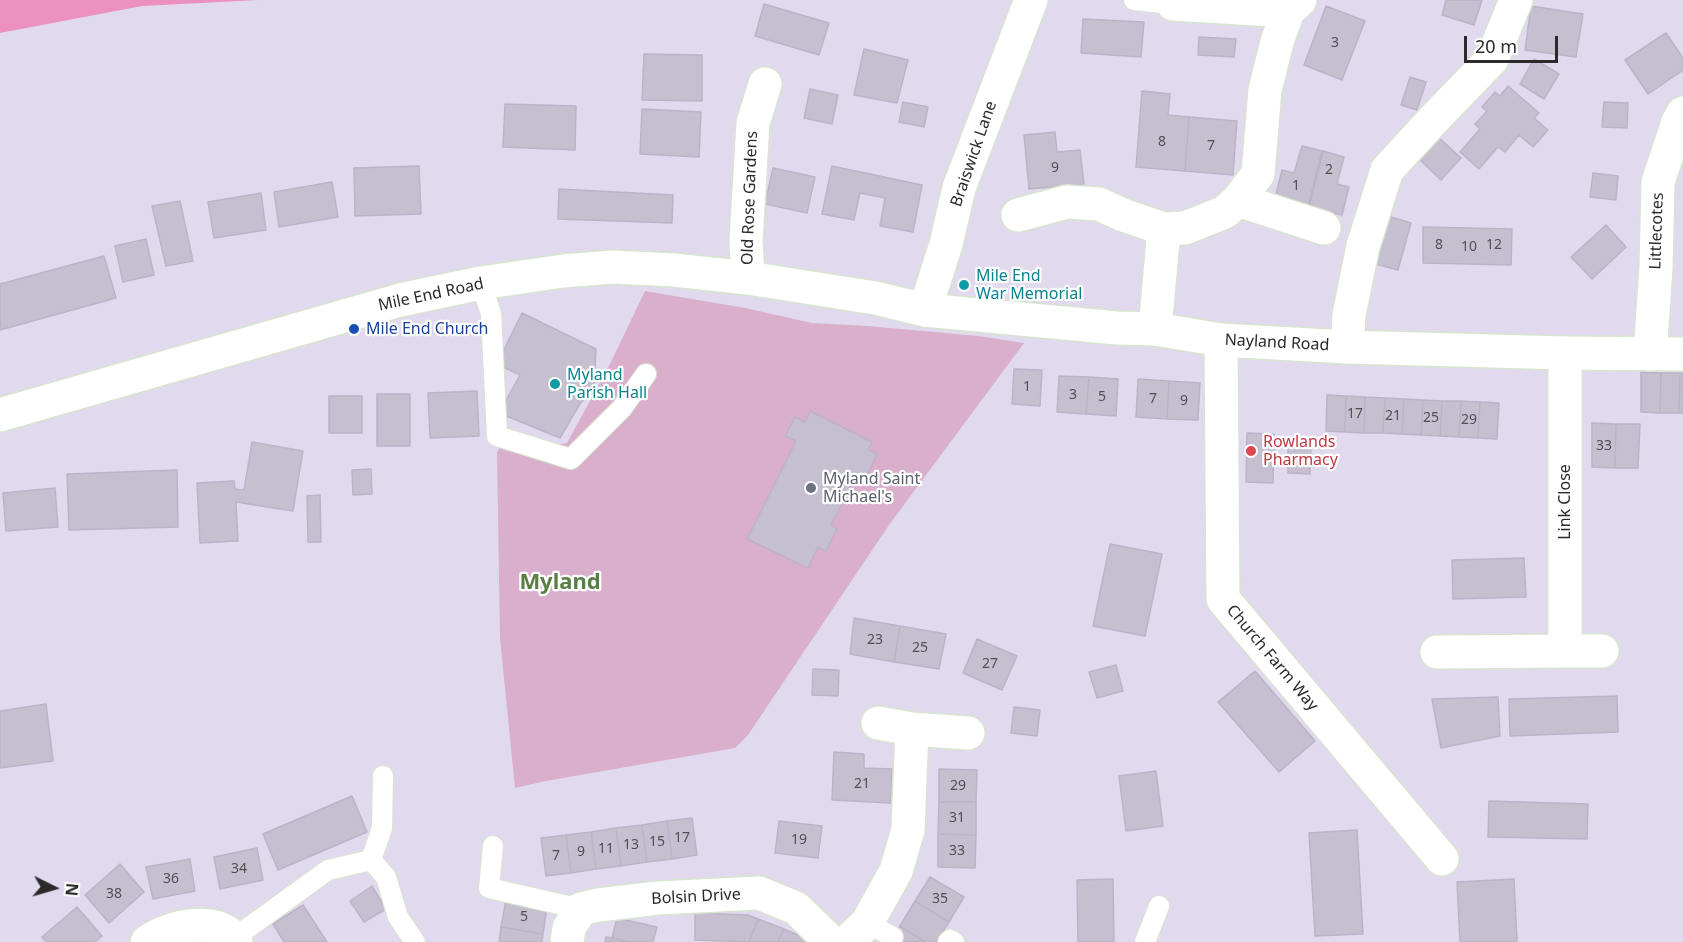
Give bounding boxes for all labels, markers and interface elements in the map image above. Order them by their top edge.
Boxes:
scale bar [1467,24,1562,62]
text: 20 m [1475,34,1517,58]
house number: 3 [1331,35,1339,51]
street label: Braiswick Lane [947,98,1001,210]
street label: Old Rose Gardens [738,130,762,266]
house number: 8 [1158,134,1166,150]
house number: 7 [1207,138,1215,154]
house number: 9 [1051,160,1059,176]
house number: 2 [1325,162,1333,178]
house number: 1 [1292,178,1300,194]
street label: Littlecotes [1646,192,1668,270]
house number: 8 [1435,237,1443,253]
house number: 12 [1486,237,1502,253]
house number: 10 [1461,239,1477,255]
place label: Mile End War Memorial [976,266,1082,304]
street label: Mile End Road [377,274,485,316]
marker: Mile End War Memorial [957,278,971,292]
place label: Mile End Church [366,319,488,339]
marker: Mile End Church [347,322,361,336]
street label: Nayland Road [1224,331,1330,355]
place label: Myland Parish Hall [567,365,647,403]
marker: Myland Parish Hall [548,377,562,391]
house number: 1 [1023,379,1031,395]
house number: 3 [1069,387,1077,403]
house number: 5 [1098,389,1106,405]
house number: 7 [1149,391,1157,407]
house number: 9 [1180,393,1188,409]
house number: 17 [1347,406,1363,422]
house number: 21 [1385,408,1401,424]
house number: 25 [1423,410,1439,426]
house number: 29 [1461,412,1477,428]
place label: Rowlands Pharmacy [1263,432,1338,470]
house number: 33 [1596,438,1612,454]
marker: Rowlands Pharmacy [1244,444,1258,458]
street label: Link Close [1555,464,1575,540]
place label: Myland Saint Michael's [823,469,920,507]
marker: Myland Saint Michael's [804,481,818,495]
district label: Myland [519,570,601,596]
street label: Church Farm Way [1222,601,1322,715]
house number: 23 [867,632,883,648]
house number: 25 [912,640,928,656]
house number: 27 [982,656,998,672]
house number: 21 [854,776,870,792]
house number: 29 [950,778,966,794]
house number: 31 [949,810,965,826]
house number: 17 [674,830,690,846]
house number: 19 [791,832,807,848]
house number: 15 [649,834,665,850]
house number: 13 [623,837,639,853]
house number: 11 [598,841,614,857]
house number: 33 [949,843,965,859]
house number: 9 [577,844,585,860]
house number: 7 [552,848,560,864]
north arrow [24,858,84,918]
house number: 34 [231,861,247,877]
house number: 36 [163,871,179,887]
text: N [60,882,83,897]
street label: Bolsin Drive [651,885,741,909]
house number: 38 [106,886,122,902]
house number: 35 [932,891,948,907]
house number: 5 [520,909,528,925]

